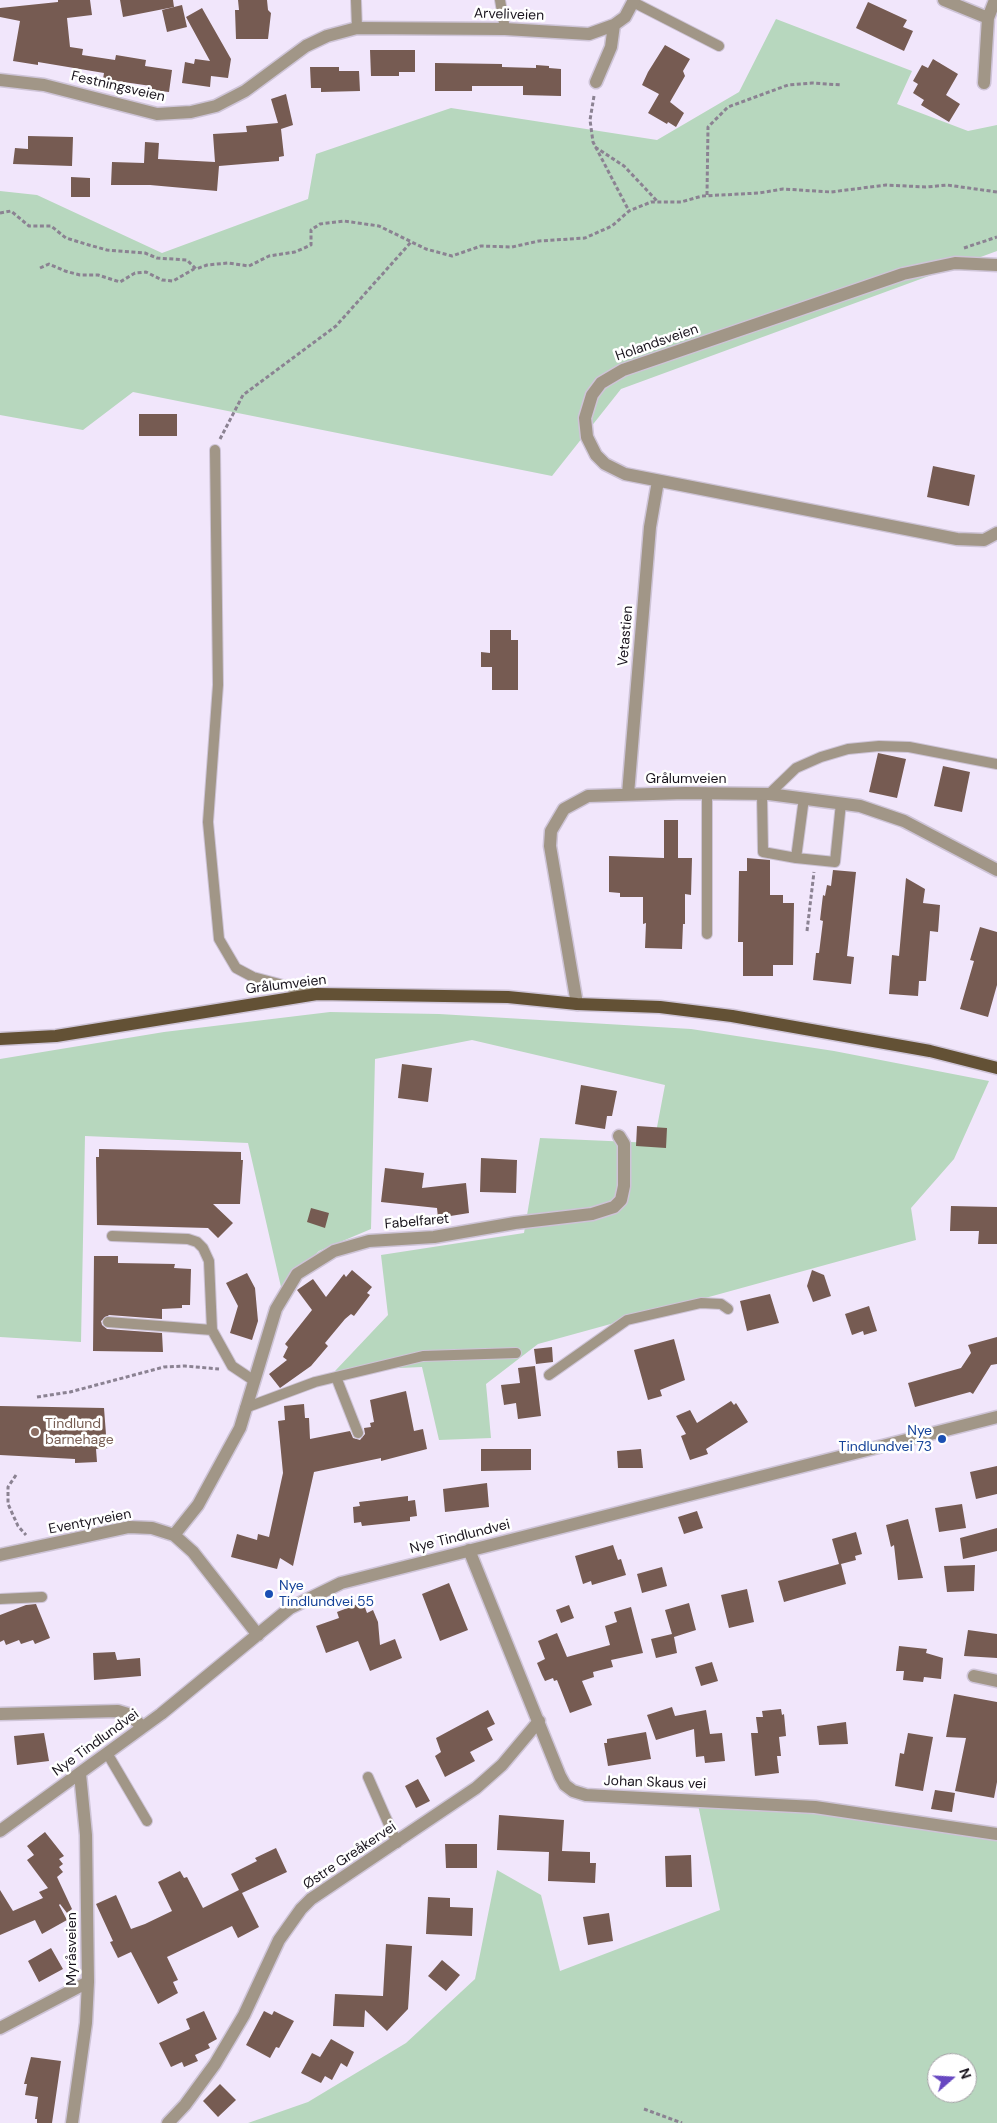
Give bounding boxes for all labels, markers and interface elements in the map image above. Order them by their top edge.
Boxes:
street label: Arveliveien [474,5,544,25]
street label: Festningsveien [70,68,166,106]
street label: Holandsveien [613,321,701,365]
street label: Vetastien [615,605,637,667]
street label: Grålumveien [645,771,727,787]
street label: Grålumveien [245,972,327,998]
street label: Fabelfaret [384,1211,450,1233]
place label: Tindlund barnehage [45,1416,114,1448]
place label: Nye Tindlundvei 73 [839,1423,932,1455]
marker: Tindlund barnehage [29,1426,41,1438]
marker: Nye Tindlundvei 73 [936,1433,948,1445]
street label: Eventyrveien [47,1506,133,1538]
street label: Nye Tindlundvei [408,1516,512,1558]
place label: Nye Tindlundvei 55 [279,1578,374,1610]
marker: Nye Tindlundvei 55 [263,1588,275,1600]
street label: Nye Tindlundvei [49,1706,143,1780]
street label: Johan Skaus vei [603,1773,707,1793]
street label: Østre Greåkervei [300,1819,400,1893]
street label: Myråsveien [64,1912,80,1986]
north arrow [927,2053,977,2103]
text: N [955,2066,975,2081]

